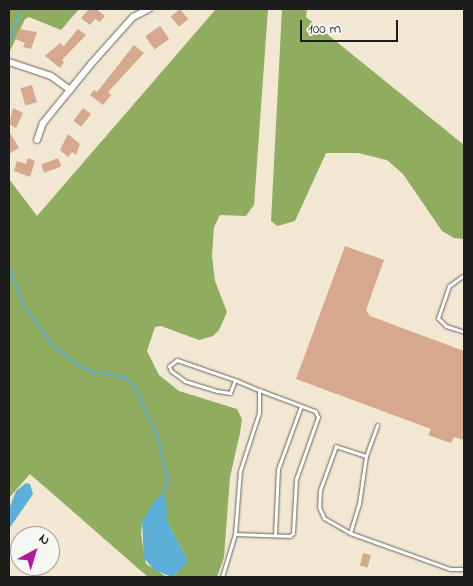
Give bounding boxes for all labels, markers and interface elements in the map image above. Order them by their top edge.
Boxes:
scale bar [303,10,400,42]
text: 100 m [308,18,341,40]
north arrow [10,526,60,576]
text: N [34,529,54,551]

